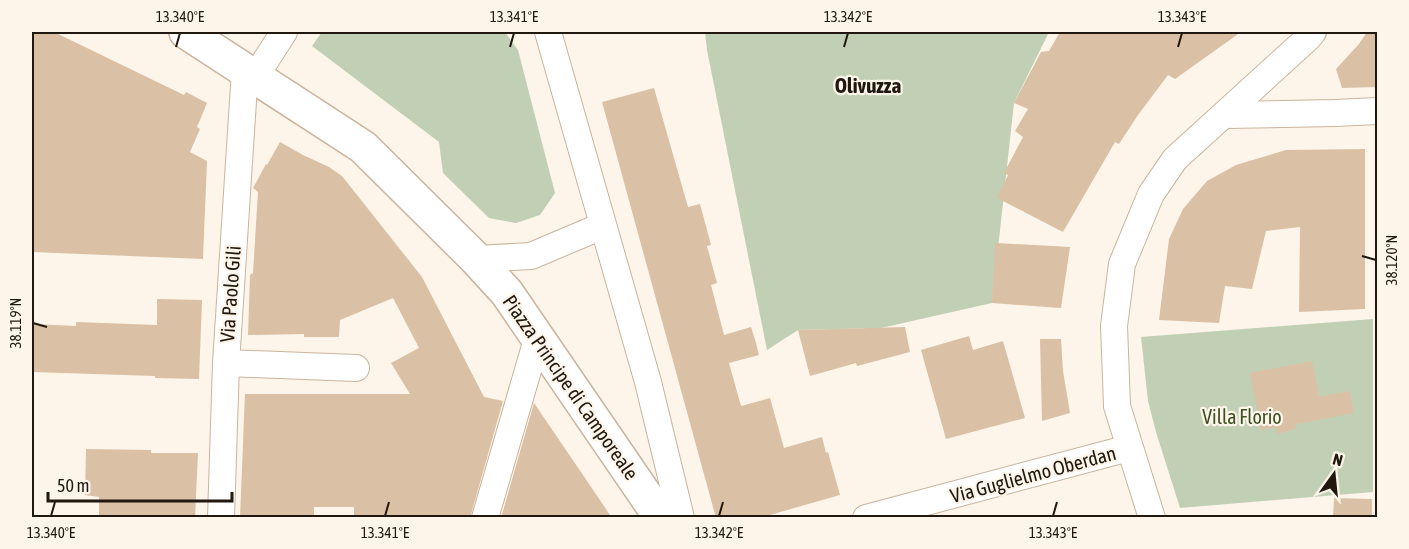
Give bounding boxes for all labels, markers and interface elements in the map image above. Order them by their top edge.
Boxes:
text: 13.340°E [156,8,205,25]
text: 13.341°E [490,8,539,25]
text: 13.342°E [824,8,873,25]
text: 13.343°E [1158,8,1207,25]
district label: Olivuzza [835,73,901,97]
text: 38.120°N [1383,235,1400,285]
street label: Via Paolo Gili [215,245,245,343]
street label: Piazza Principe di Camporeale [499,290,643,484]
text: 38.119°N [7,298,24,348]
park label: Villa Florio [1202,405,1282,428]
street label: Via Guglielmo Oberdan [948,441,1118,507]
north arrow [1304,444,1364,504]
text: N [1331,450,1345,469]
scale bar [48,465,232,503]
text: 50 m [57,475,89,496]
text: 13.340°E [27,524,76,541]
text: 13.341°E [361,524,410,541]
text: 13.342°E [695,524,744,541]
text: 13.343°E [1029,524,1078,541]

